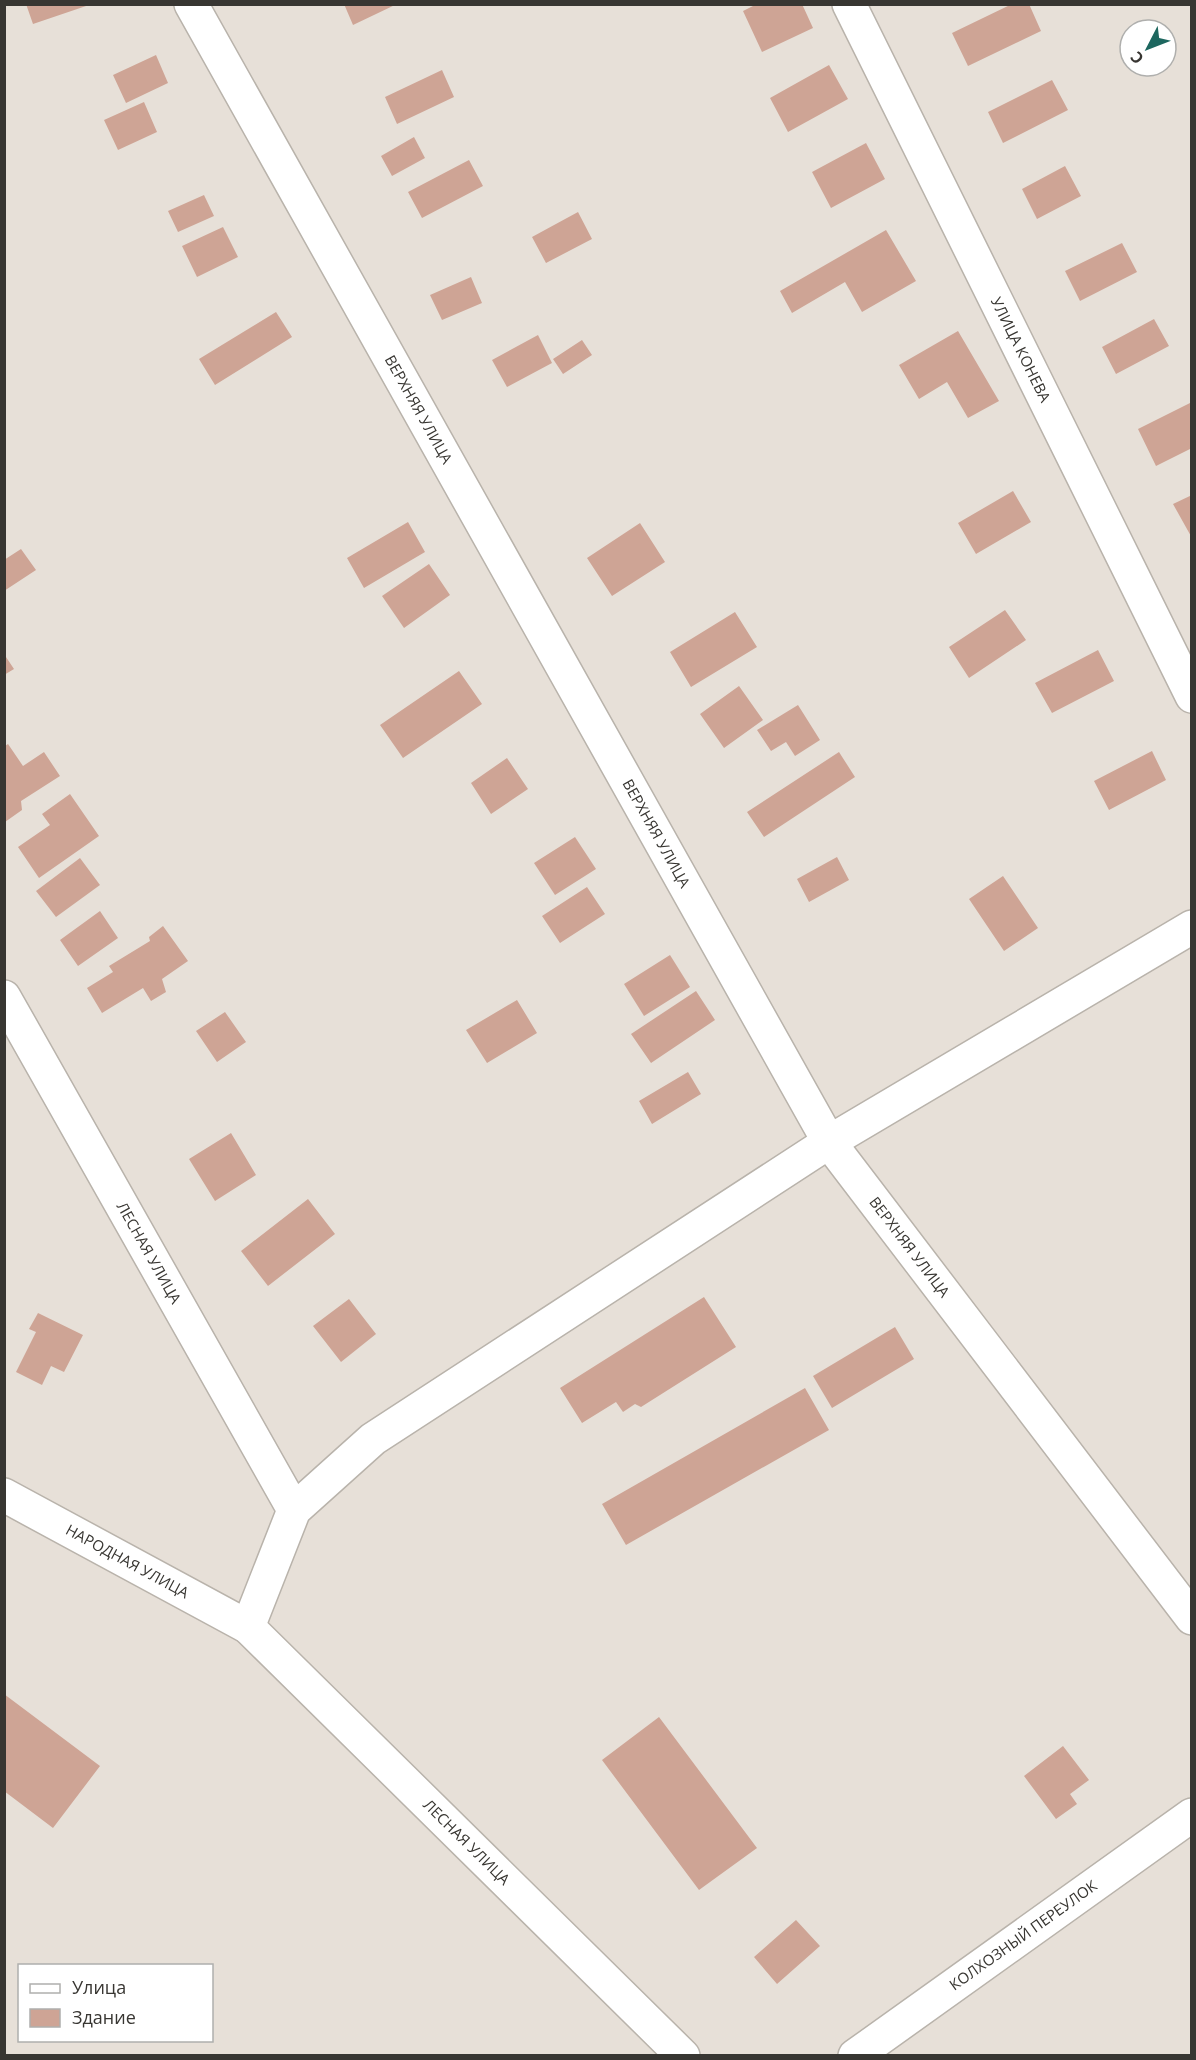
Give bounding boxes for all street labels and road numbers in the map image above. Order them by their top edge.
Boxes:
street label: УЛИЦА КОНЕВА [987,293,1056,406]
street label: ВЕРХНЯЯ УЛИЦА [381,351,458,467]
street label: ВЕРХНЯЯ УЛИЦА [619,775,696,891]
street label: ВЕРХНЯЯ УЛИЦА [865,1192,955,1301]
street label: ЛЕСНАЯ УЛИЦА [113,1198,187,1307]
street label: НАРОДНАЯ УЛИЦА [62,1519,193,1602]
street label: ЛЕСНАЯ УЛИЦА [419,1794,515,1889]
street label: КОЛХОЗНЫЙ ПЕРЕУЛОК [945,1875,1101,1994]

